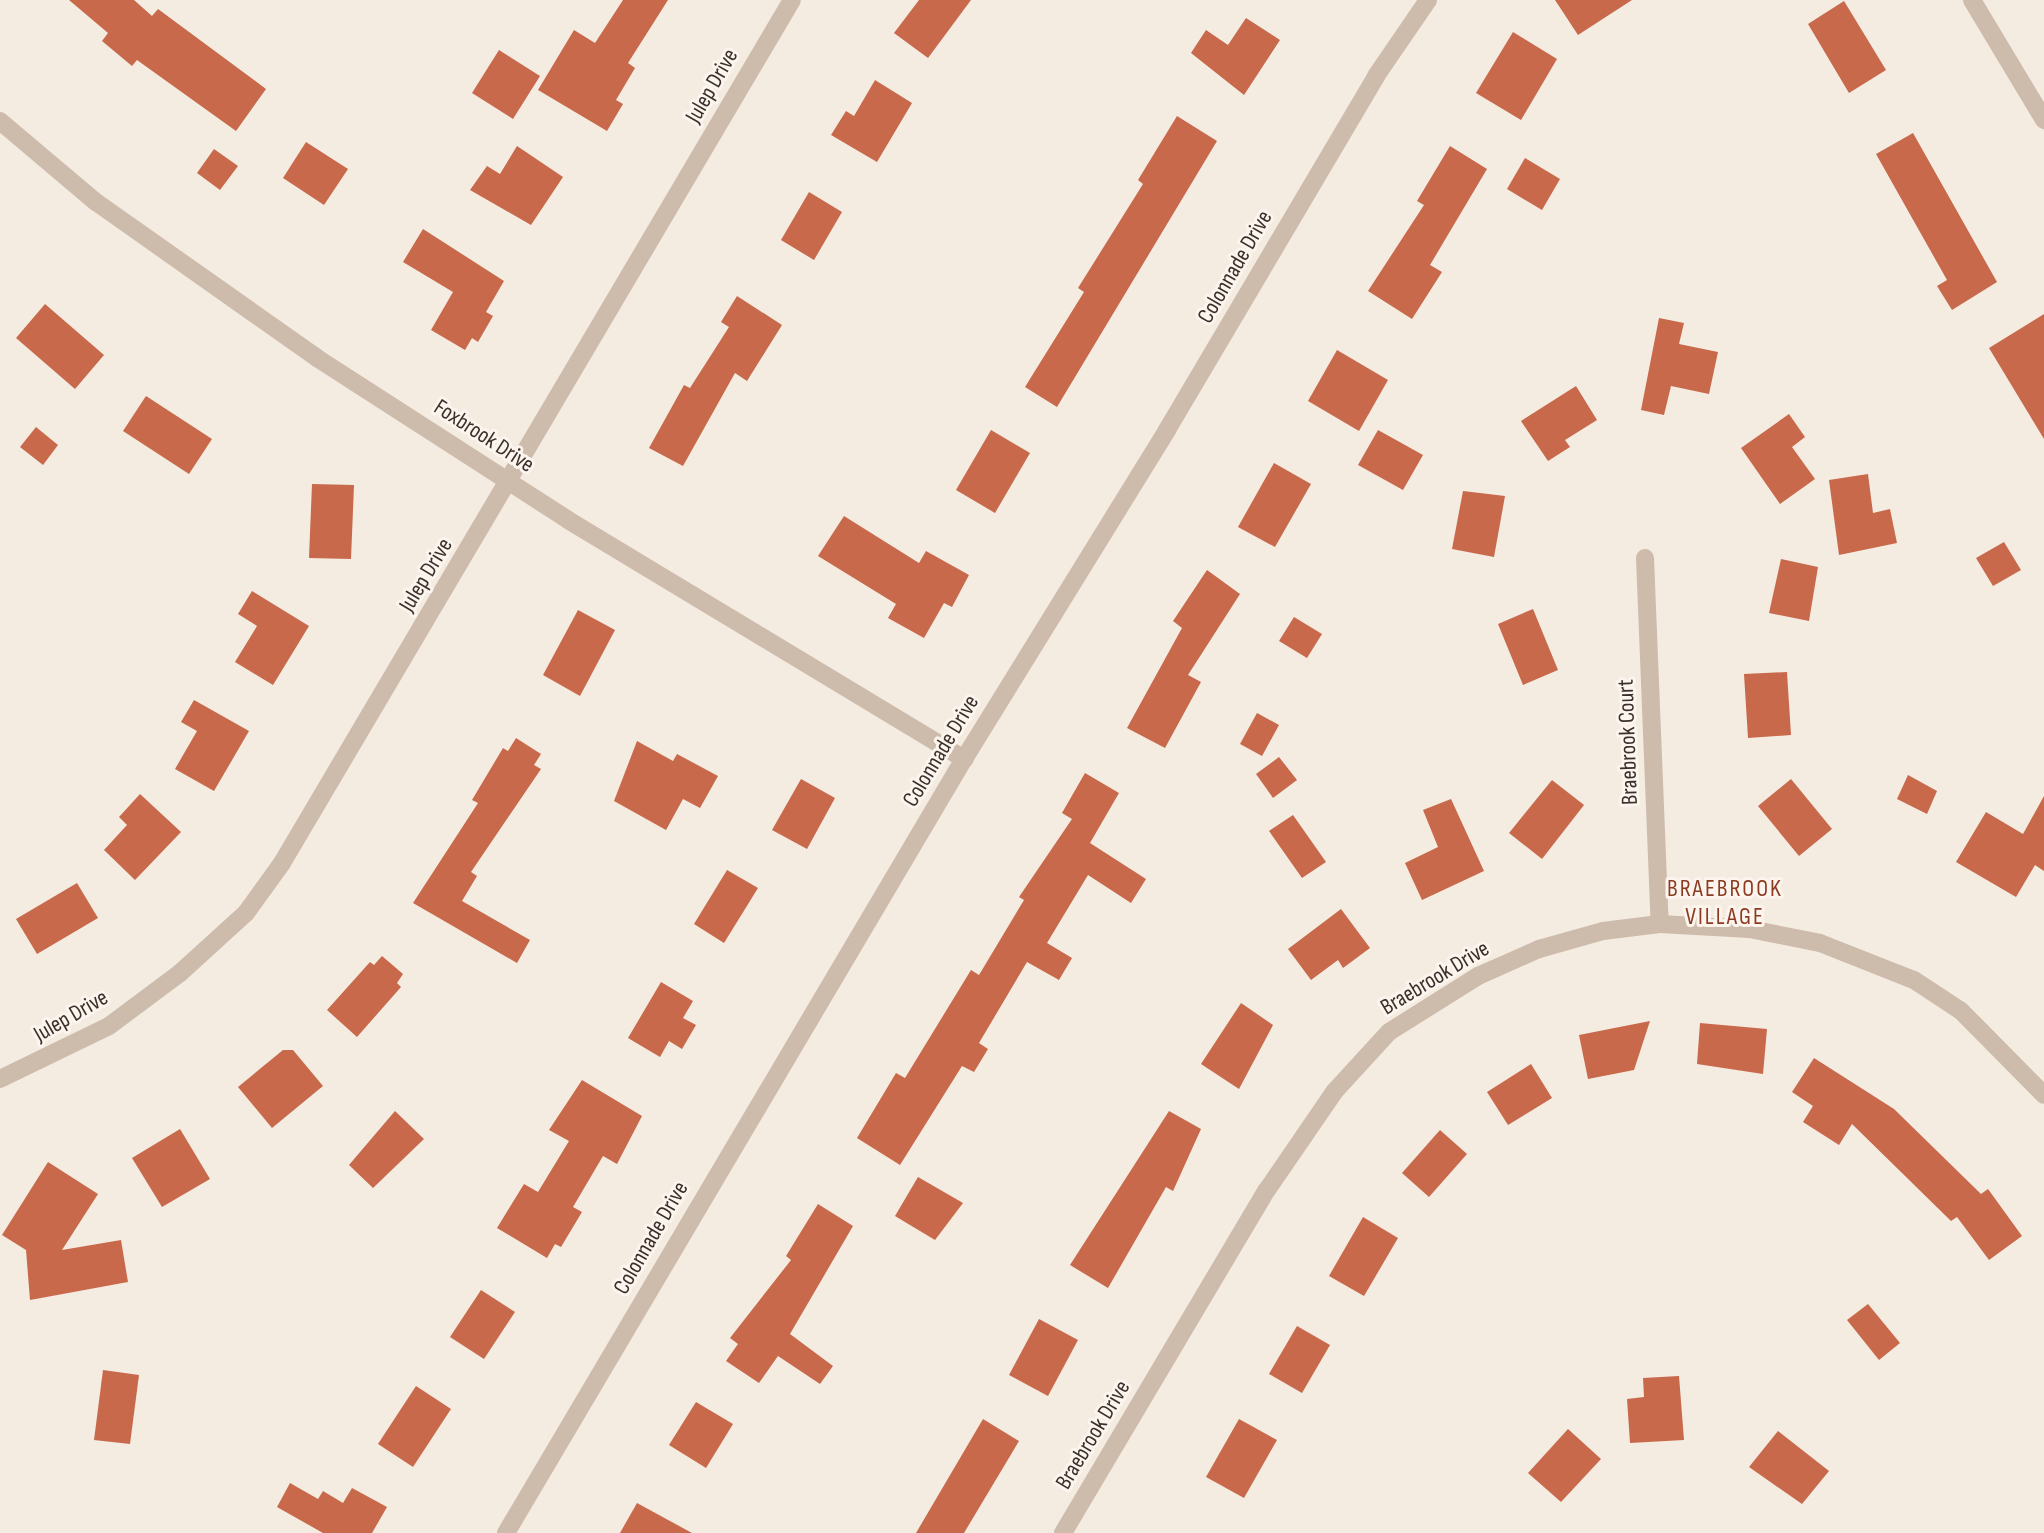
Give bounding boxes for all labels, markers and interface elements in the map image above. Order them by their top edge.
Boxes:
street label: Julep Drive [680,44,744,128]
street label: Colonnade Drive [1192,206,1278,328]
street label: Foxbrook Drive [429,393,539,479]
street label: Julep Drive [393,533,459,617]
street label: Braebrook Court [1612,679,1644,805]
street label: Colonnade Drive [897,690,985,812]
district label: BRAEBROOK VILLAGE [1668,875,1782,931]
street label: Braebrook Drive [1376,935,1494,1021]
street label: Julep Drive [29,984,113,1048]
street label: Colonnade Drive [608,1177,694,1299]
street label: Braebrook Drive [1050,1376,1136,1494]

